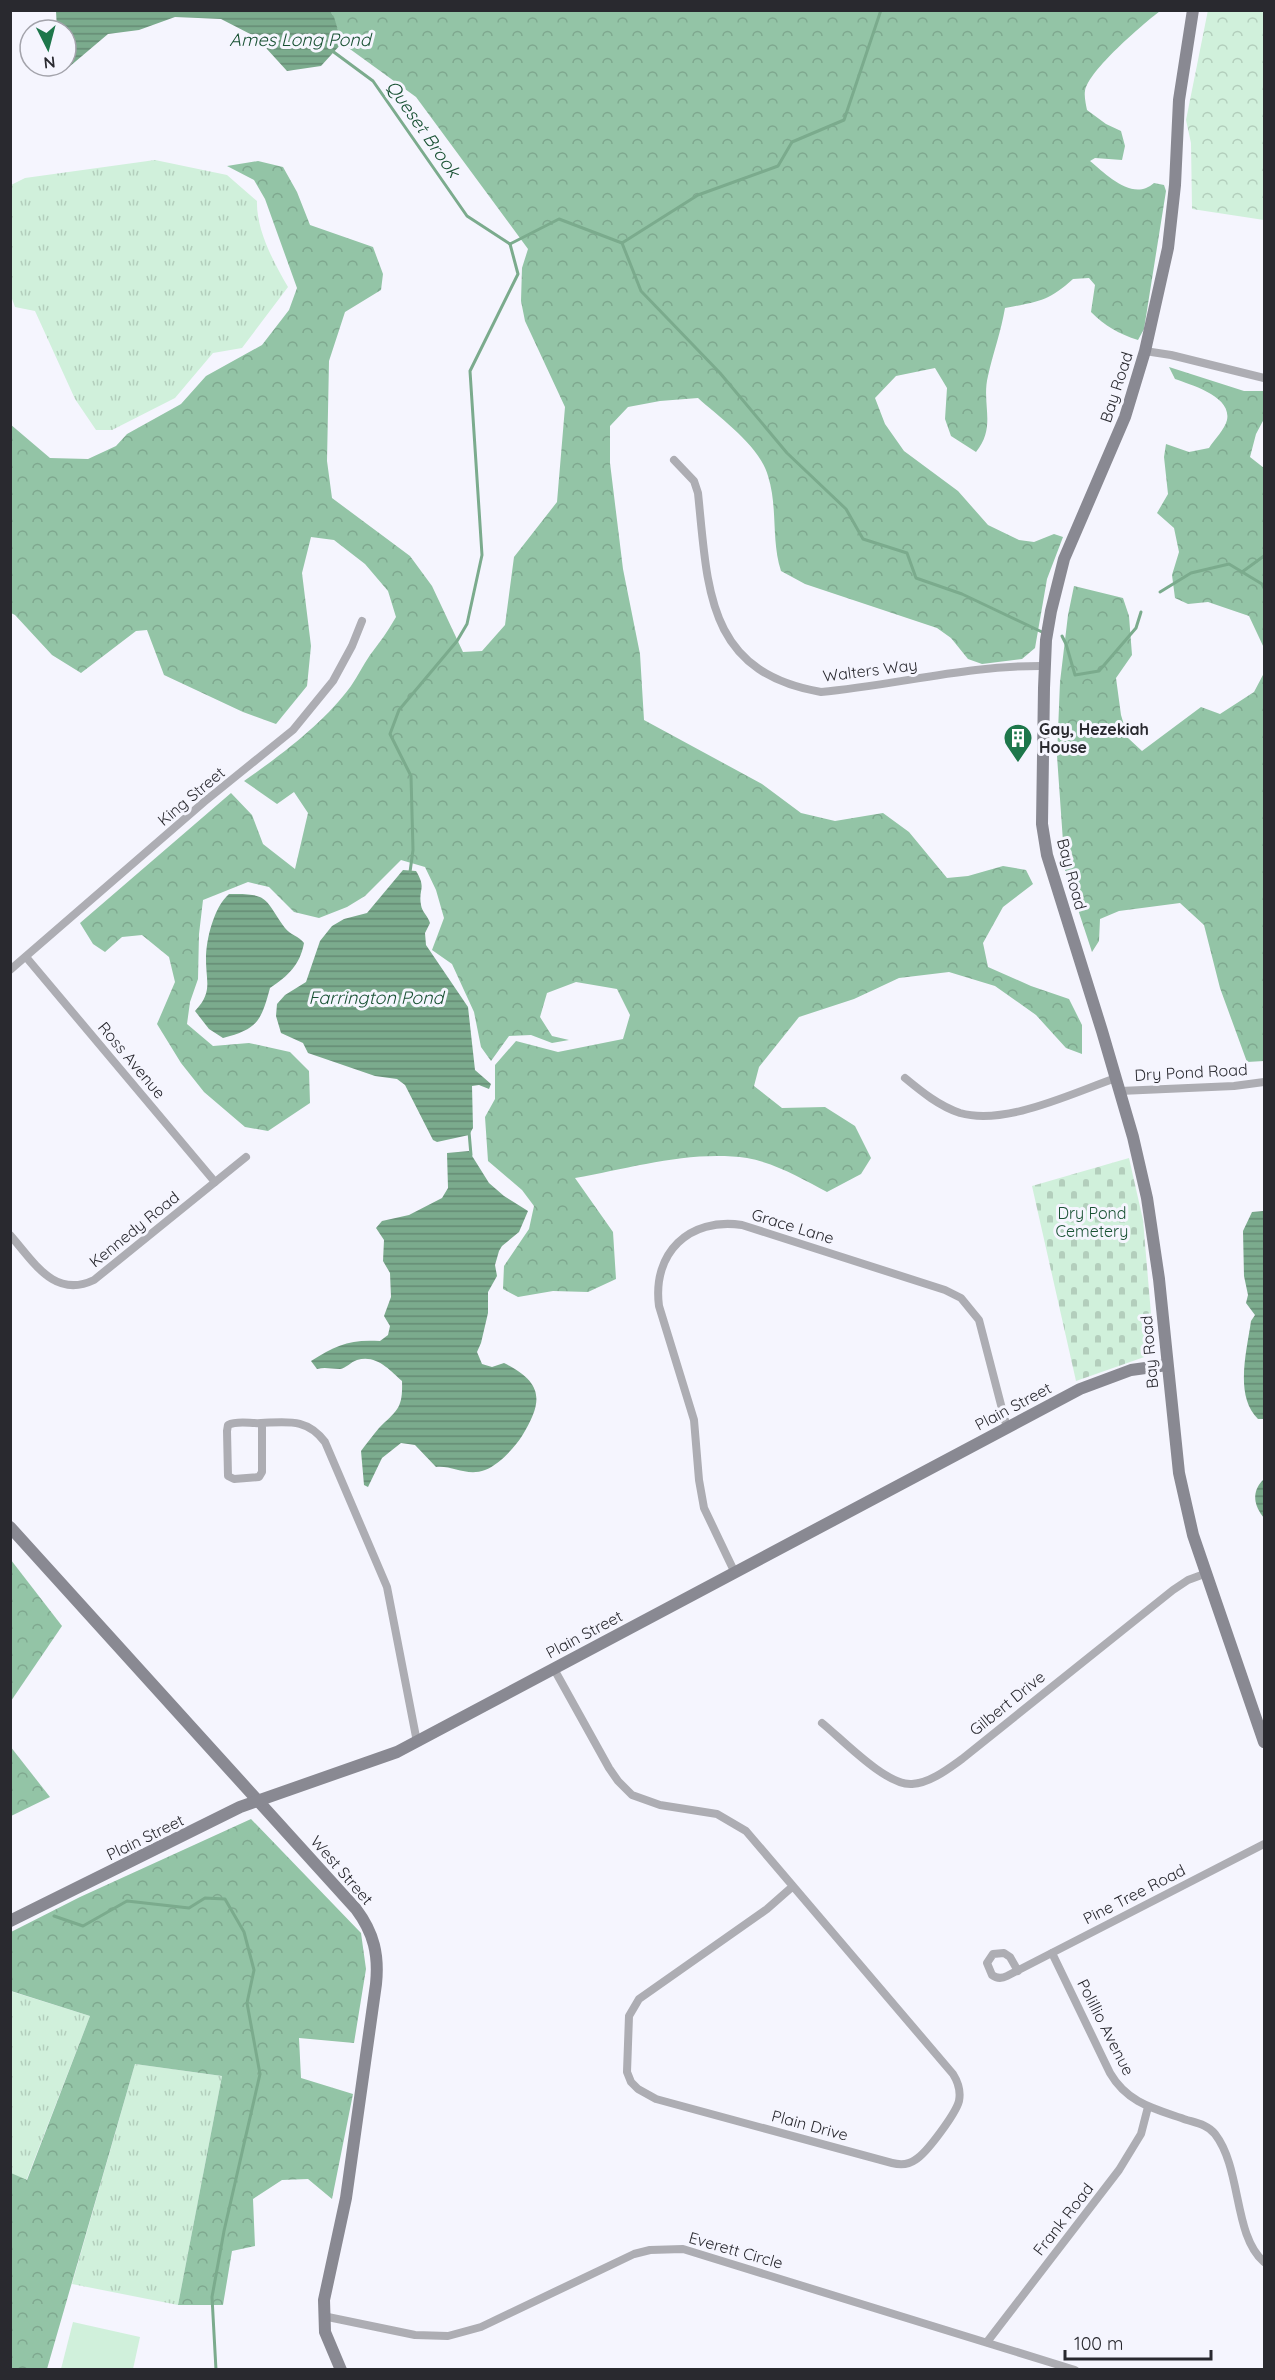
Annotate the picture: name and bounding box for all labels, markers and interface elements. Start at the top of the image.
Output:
north arrow [18,18,78,78]
water label: Ames Long Pond [229,28,373,51]
text: N [43,52,56,73]
water label: Queset Brook [381,76,466,183]
street label: Bay Road [1095,349,1137,425]
street label: Walters Way [822,654,918,686]
place label: Gay, Hezekiah House [1039,719,1149,757]
building icon: Gay, Hezekiah House [1002,722,1034,764]
street label: King Street [153,762,229,830]
street label: Bay Road [1053,836,1091,912]
water label: Farrington Pond [308,986,446,1009]
street label: Ross Avenue [94,1017,170,1103]
street label: Dry Pond Road [1134,1059,1248,1085]
street label: Kennedy Road [85,1187,183,1271]
park label: Dry Pond Cemetery [1056,1203,1128,1241]
street label: Grace Lane [749,1204,837,1248]
street label: Bay Road [1136,1315,1162,1389]
street label: Plain Street [971,1378,1055,1434]
street label: Plain Street [542,1606,626,1662]
street label: Gilbert Drive [965,1666,1049,1740]
street label: Plain Street [103,1810,187,1864]
street label: West Street [306,1831,378,1909]
street label: Pine Tree Road [1079,1860,1189,1928]
street label: Polillio Avenue [1073,1975,1139,2079]
street label: Plain Drive [770,2105,850,2145]
street label: Frank Road [1029,2179,1097,2259]
street label: Everett Circle [687,2227,785,2273]
scale bar [1065,2323,1210,2361]
text: 100 m [1074,2332,1123,2355]

